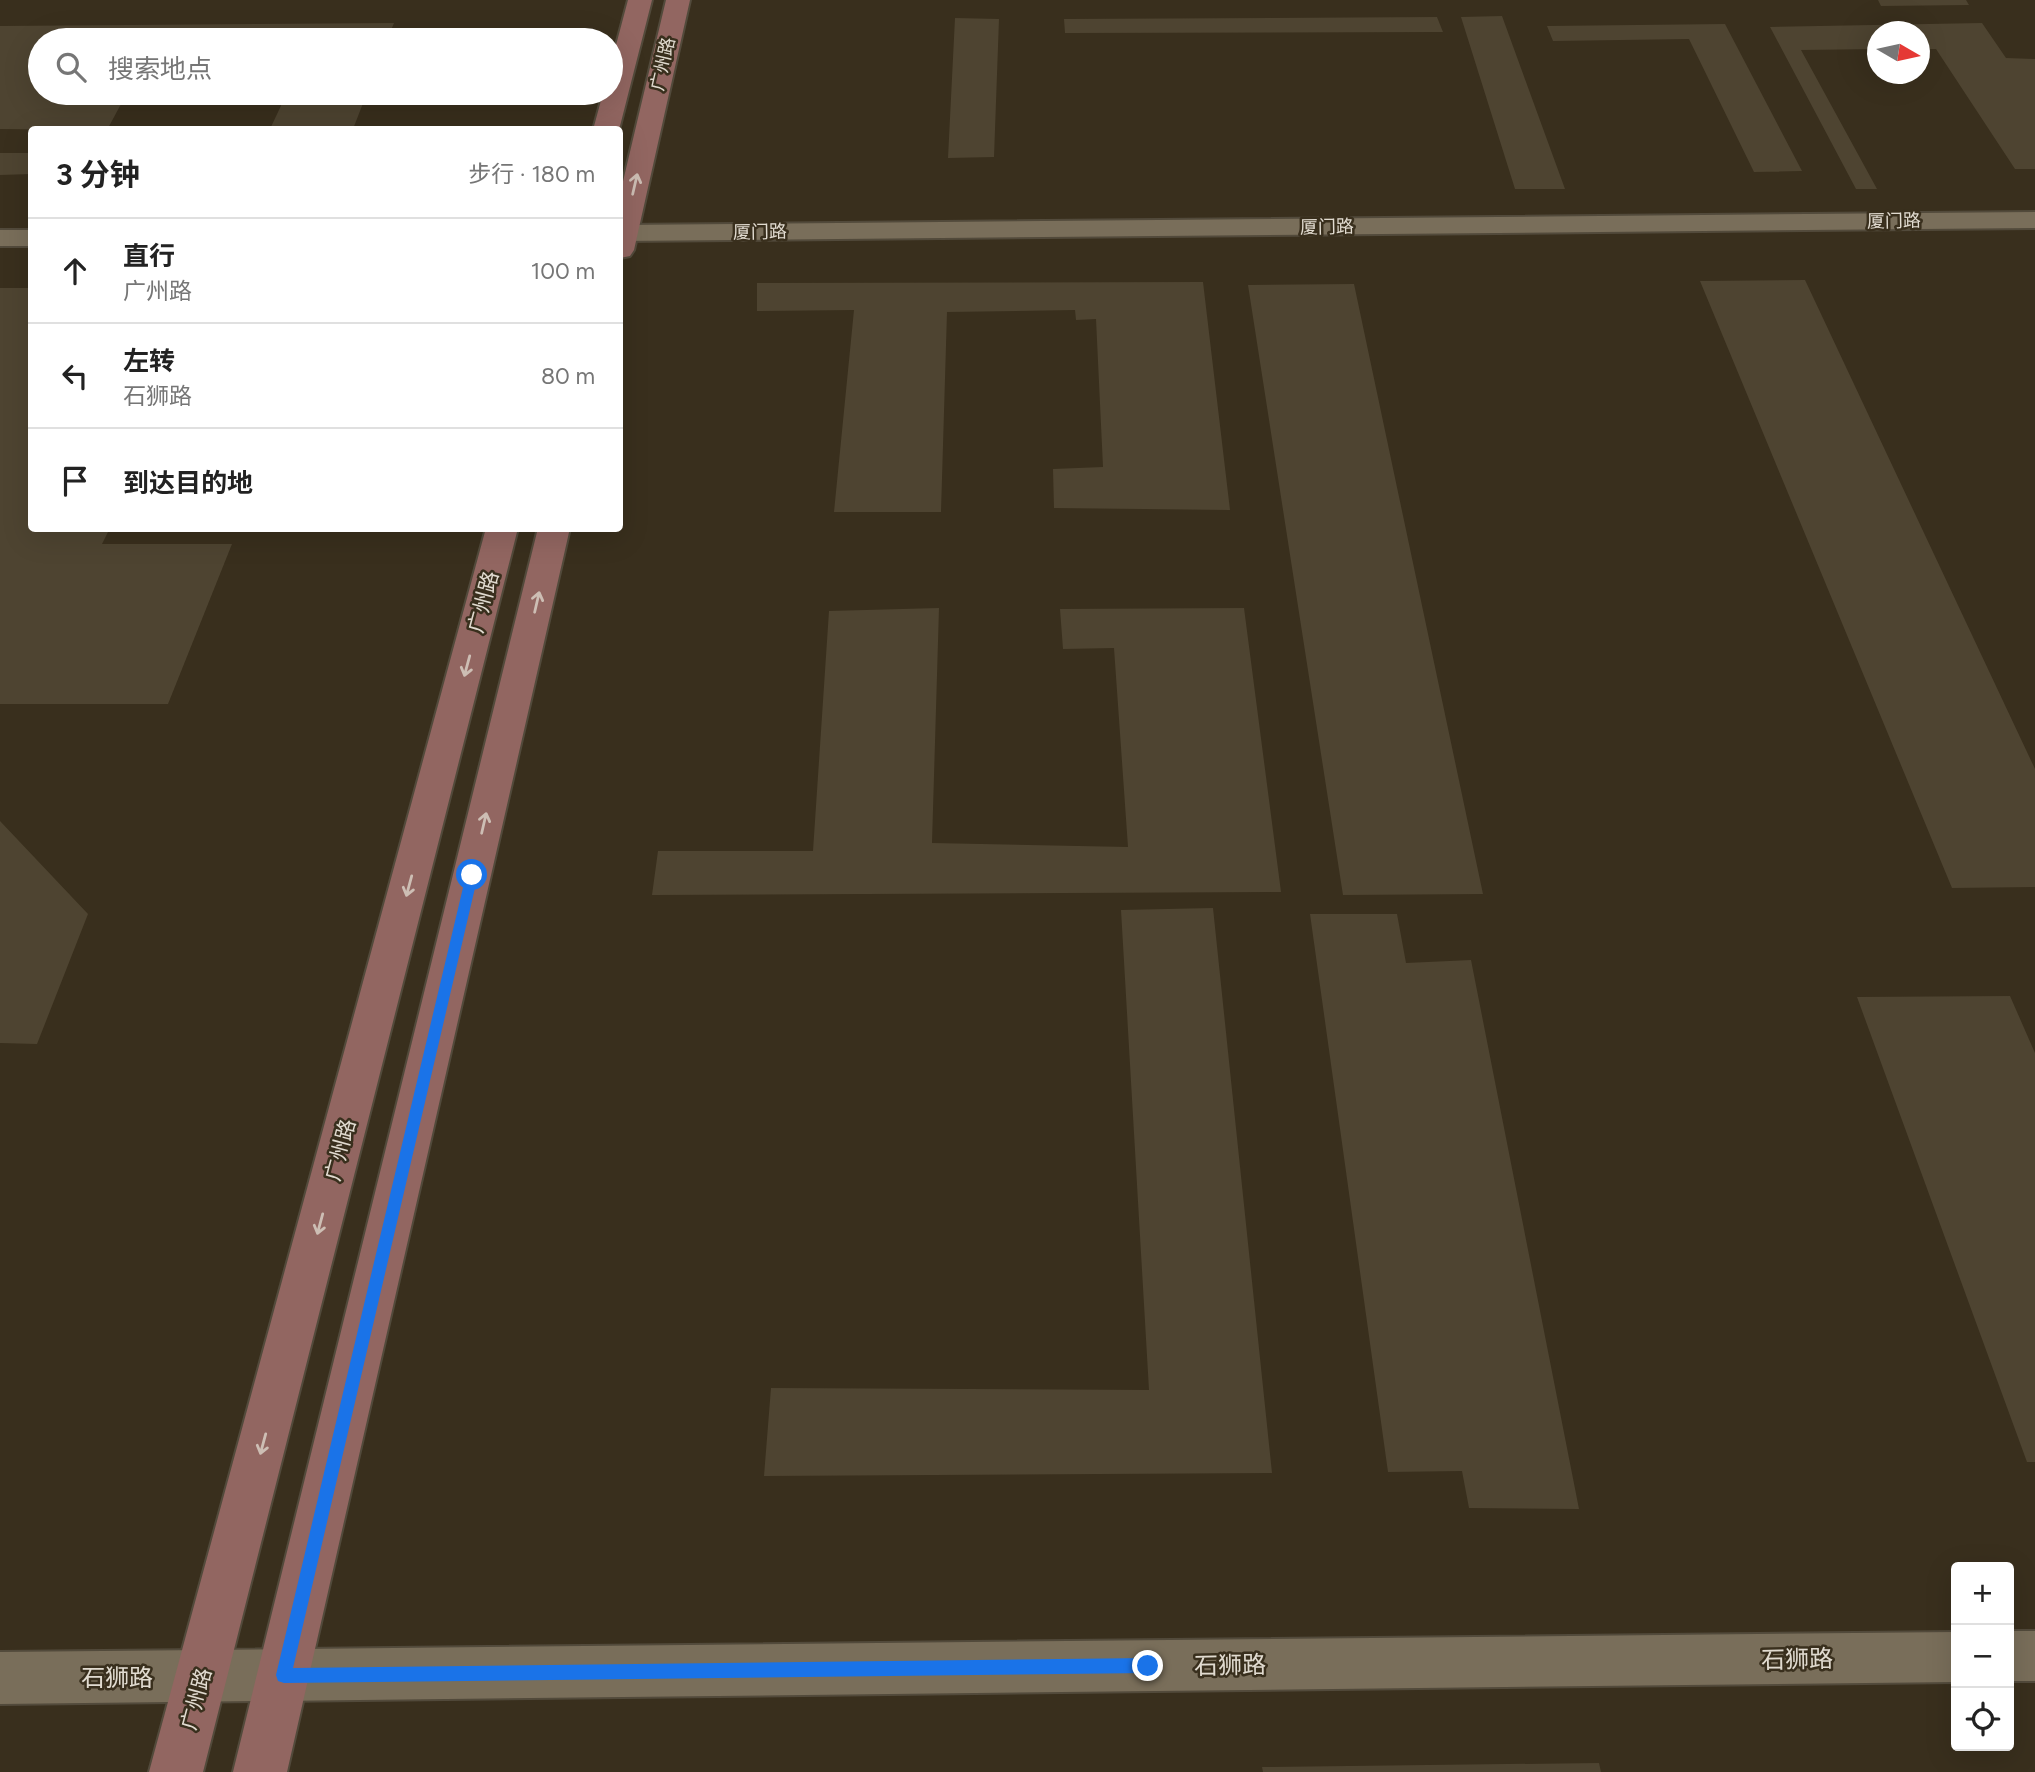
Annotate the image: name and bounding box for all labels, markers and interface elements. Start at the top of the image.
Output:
north arrow [1867,21,1930,84]
search box [28,28,623,105]
street label: 广州路 [646,35,680,93]
icon: search [52,48,90,86]
text: 搜索地点 [108,53,212,85]
text: 3 分钟 [56,156,140,193]
text: 步行 · 180 m [468,160,595,188]
one-way arrow [629,173,642,195]
street label: 厦门路 [1867,210,1921,232]
street label: 厦门路 [1300,216,1354,238]
street label: 厦门路 [733,221,787,243]
text: 直行 [123,240,175,272]
icon: ahead [56,252,94,290]
text: 100 m [531,257,595,285]
text: 广州路 [123,277,192,305]
text: 左转 [123,345,175,377]
icon: left [56,357,94,395]
text: 80 m [541,362,595,390]
text: 石狮路 [123,382,192,410]
icon: arrive [56,462,94,500]
text: 到达目的地 [123,467,253,499]
street label: 广州路 [463,568,503,636]
one-way arrow [530,591,544,614]
one-way arrow [459,654,472,676]
one-way arrow [479,813,492,835]
route start [456,859,487,890]
one-way arrow [402,874,415,897]
street label: 广州路 [320,1116,360,1184]
one-way arrow [313,1212,326,1235]
one-way arrow [256,1433,269,1455]
map controls [1951,1562,2014,1751]
button: + [1951,1562,2014,1625]
button: − [1951,1625,2014,1688]
street label: 石狮路 [1761,1644,1833,1674]
route end [1132,1650,1163,1681]
street label: 石狮路 [1194,1650,1266,1680]
street label: 石狮路 [81,1663,153,1692]
street label: 广州路 [176,1665,216,1733]
button: locate [1951,1688,2014,1751]

